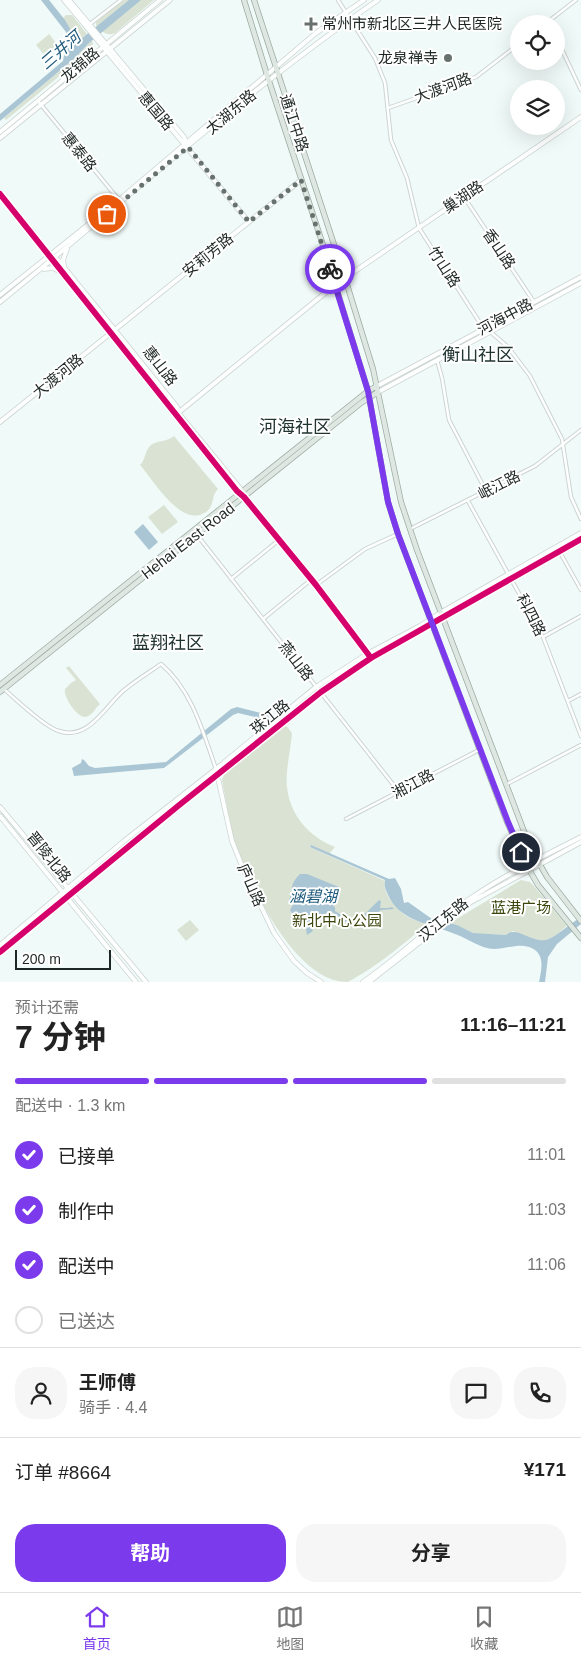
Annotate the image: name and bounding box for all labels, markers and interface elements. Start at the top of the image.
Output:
place label: 常州市新北区三井人民医院 [322,15,502,32]
map controls [510,15,565,135]
button: locate [510,15,565,70]
marker: 常州市新北区三井人民医院 [304,17,318,31]
water label: 三井河 [37,26,86,73]
street label: 龙锦路 [57,44,102,86]
place label: 龙泉禅寺 [378,49,438,66]
marker: 龙泉禅寺 [442,52,454,64]
street label: 大渡河路 [412,69,474,106]
button: layers [510,80,565,135]
street label: 太湖东路 [202,86,259,137]
street label: 惠国路 [135,88,177,133]
street label: 通江中路 [277,92,312,154]
street label: 惠泰路 [59,129,100,175]
street label: 巢湖路 [439,177,486,216]
pin [86,193,128,235]
icon: bag [93,200,121,228]
street label: 香山路 [480,225,519,272]
street label: 安莉芳路 [179,229,236,280]
street label: 竹山路 [425,243,464,290]
courier [305,244,355,294]
icon: bike [316,255,344,283]
street label: 河海中路 [474,295,535,338]
street label: 惠山路 [140,343,181,389]
district label: 衡山社区 [442,345,514,365]
street label: 大渡河路 [29,350,86,401]
district label: 河海社区 [259,417,331,437]
street label: 岷江路 [475,467,523,502]
street label: Hehai East Road [138,499,238,582]
street label: 科四路 [514,591,549,639]
district label: 蓝翔社区 [132,633,204,653]
street label: 燕山路 [276,638,317,684]
street label: 珠江路 [247,696,293,737]
street label: 湘江路 [389,765,437,802]
street label: 晋陵北路 [24,828,75,885]
pin [500,831,542,873]
icon: home [507,838,535,866]
street label: 庐山路 [235,861,268,909]
water label: 涵碧湖 [289,888,340,905]
street label: 汉江东路 [414,894,471,945]
park label: 蓝港广场 [491,899,551,916]
park label: 新北中心公园 [292,912,382,929]
scale bar [15,947,111,970]
text: 200 m [22,951,61,967]
text: 预计还需 [15,999,79,1016]
text: 11:16–11:21 [460,1014,566,1035]
text: 7 分钟 [15,1019,106,1055]
text: 配送中 · 1.3 km [15,1097,125,1114]
icon: check [15,1141,43,1169]
text: 已接单 [58,1146,115,1167]
text: 11:01 [527,1146,566,1163]
icon: check [15,1196,43,1224]
text: 制作中 [58,1201,115,1222]
text: 11:03 [527,1201,566,1218]
icon: check [15,1251,43,1279]
text: 配送中 [58,1256,115,1277]
text: 11:06 [527,1256,566,1273]
text: 已送达 [58,1311,115,1332]
button: person [15,1367,67,1419]
button: chat [450,1367,502,1419]
button: phone [514,1367,566,1419]
text: 王师傅 [79,1372,136,1393]
text: 骑手 · 4.4 [79,1399,147,1416]
text: ¥171 [524,1459,566,1480]
text: 订单 #8664 [15,1462,111,1483]
button: 帮助 [15,1524,286,1582]
button: 分享 [296,1524,566,1582]
tab: 首页 [83,1603,111,1653]
tab: 地图 [276,1603,304,1653]
tab: 收藏 [470,1603,498,1653]

